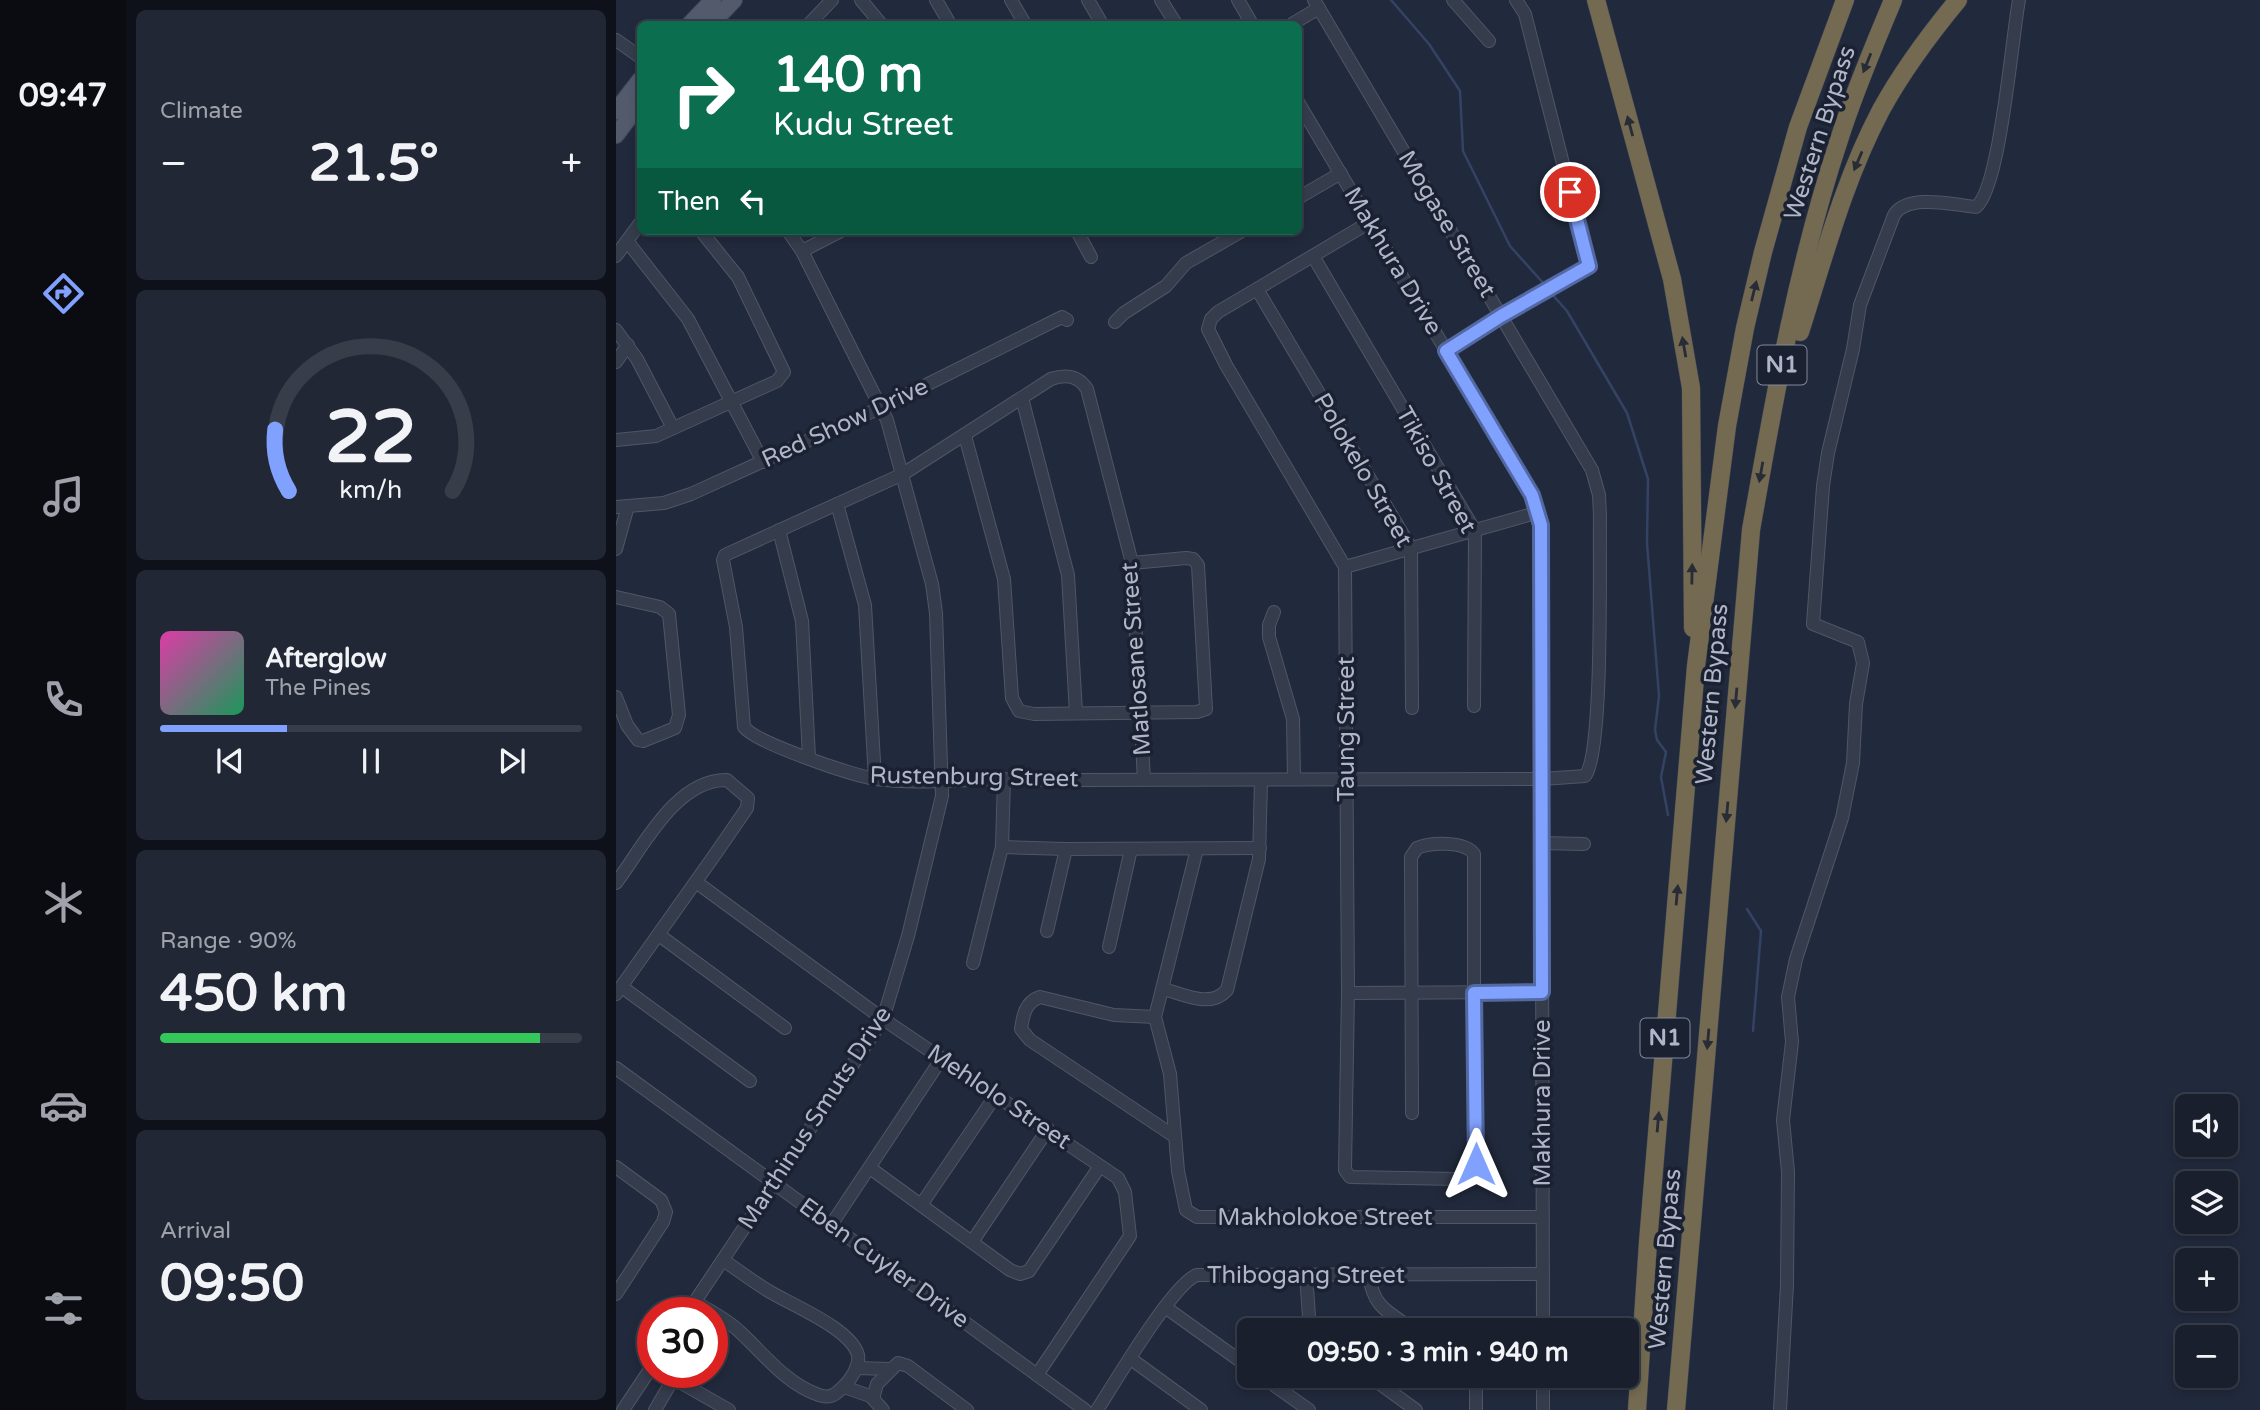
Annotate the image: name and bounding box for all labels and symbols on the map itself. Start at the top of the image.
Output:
street label: Western Bypass [1778,42,1862,224]
one-way arrow [1861,53,1872,74]
one-way arrow [1624,115,1634,136]
street label: Mogase Street [1392,145,1502,303]
one-way arrow [1852,151,1863,172]
pin [1540,162,1600,222]
street label: Makhura Drive [1338,182,1448,340]
one-way arrow [1749,280,1760,302]
one-way arrow [1678,336,1689,358]
road number: N1 [1758,346,1806,384]
street label: Red Show Drive [757,372,933,474]
street label: Polokelo Street [1307,388,1419,552]
street label: Tikiso Street [1389,402,1483,538]
one-way arrow [1755,462,1766,484]
street label: Matlosane Street [1115,561,1157,757]
one-way arrow [1687,562,1698,584]
street label: Western Bypass [1690,602,1734,786]
street label: Taung Street [1332,656,1361,802]
one-way arrow [1730,688,1741,710]
street label: Rustenburg Street [869,761,1079,793]
one-way arrow [1721,802,1732,824]
one-way arrow [1672,884,1683,906]
street label: Marthinus Smuts Drive [732,1001,898,1235]
road number: N1 [1640,1018,1690,1058]
street label: Makhura Drive [1528,1020,1557,1186]
one-way arrow [1702,1028,1713,1050]
street label: Mehlolo Street [922,1038,1076,1156]
one-way arrow [1653,1111,1664,1133]
position arrow [1439,1127,1513,1201]
street label: Western Bypass [1643,1167,1687,1351]
street label: Eben Cuyler Drive [793,1192,975,1334]
street label: Makholokoe Street [1217,1203,1433,1232]
street label: Thibogang Street [1207,1261,1405,1290]
speed limit sign: 30 [637,1297,728,1388]

